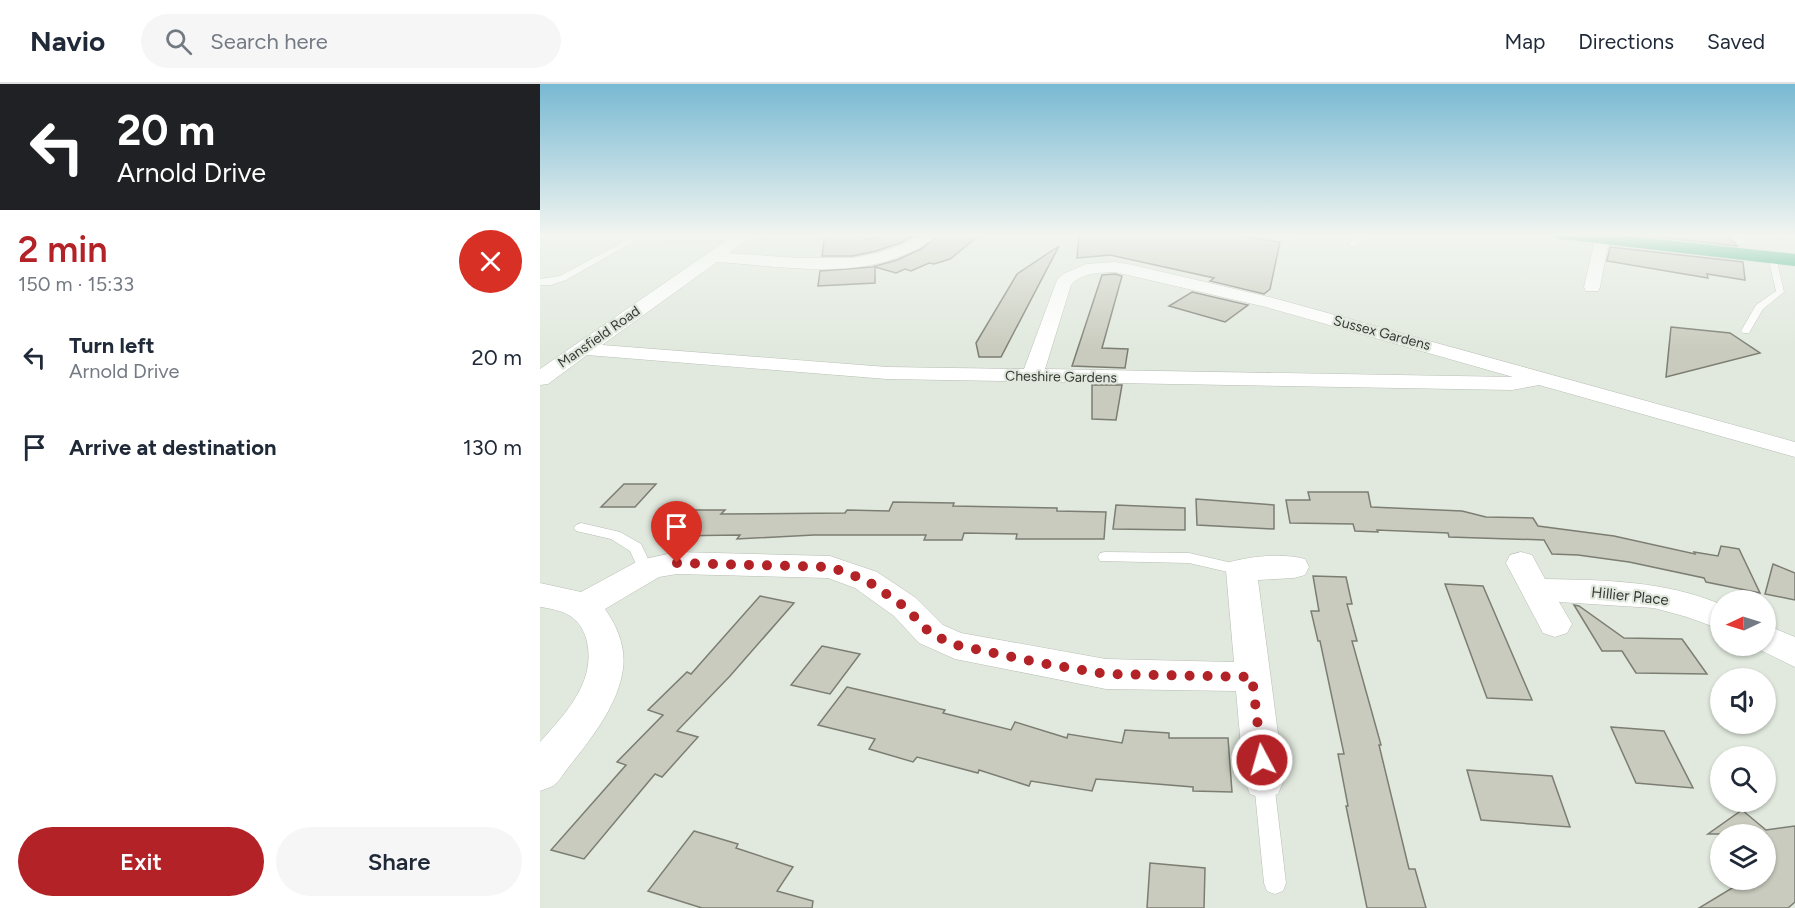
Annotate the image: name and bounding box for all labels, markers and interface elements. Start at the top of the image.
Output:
search box [141,14,561,68]
text: Navio [30,24,105,58]
icon: search [162,25,195,58]
text: Search here [210,28,328,55]
text: Map [1504,29,1545,54]
text: Directions [1578,29,1674,54]
text: Saved [1707,29,1765,54]
text: 20 m [117,105,215,156]
icon: left [18,108,96,186]
text: Arnold Drive [117,156,266,189]
text: 2 min [18,228,108,271]
button: close [459,230,522,293]
text: 150 m · 15:33 [18,272,134,296]
street label: Mansfield Road [555,302,643,372]
street label: Sussex Gardens [1332,312,1432,354]
text: Turn left [69,332,155,359]
icon: left [18,341,51,374]
text: 20 m [471,344,522,371]
text: Arnold Drive [69,359,179,383]
street label: Cheshire Gardens [1005,368,1117,386]
icon: arrive [18,431,51,464]
text: Arrive at destination [69,434,277,461]
text: 130 m [463,434,522,461]
pin [651,501,702,563]
icon: arrive [660,510,693,543]
street label: Hillier Place [1590,583,1670,609]
north arrow [1710,590,1776,656]
map controls [1710,590,1776,890]
button: sound [1710,668,1776,734]
position arrow [1230,728,1294,792]
button: search [1710,746,1776,812]
button: layers [1710,824,1776,890]
button: Exit [18,827,264,896]
button: Share [276,827,522,896]

